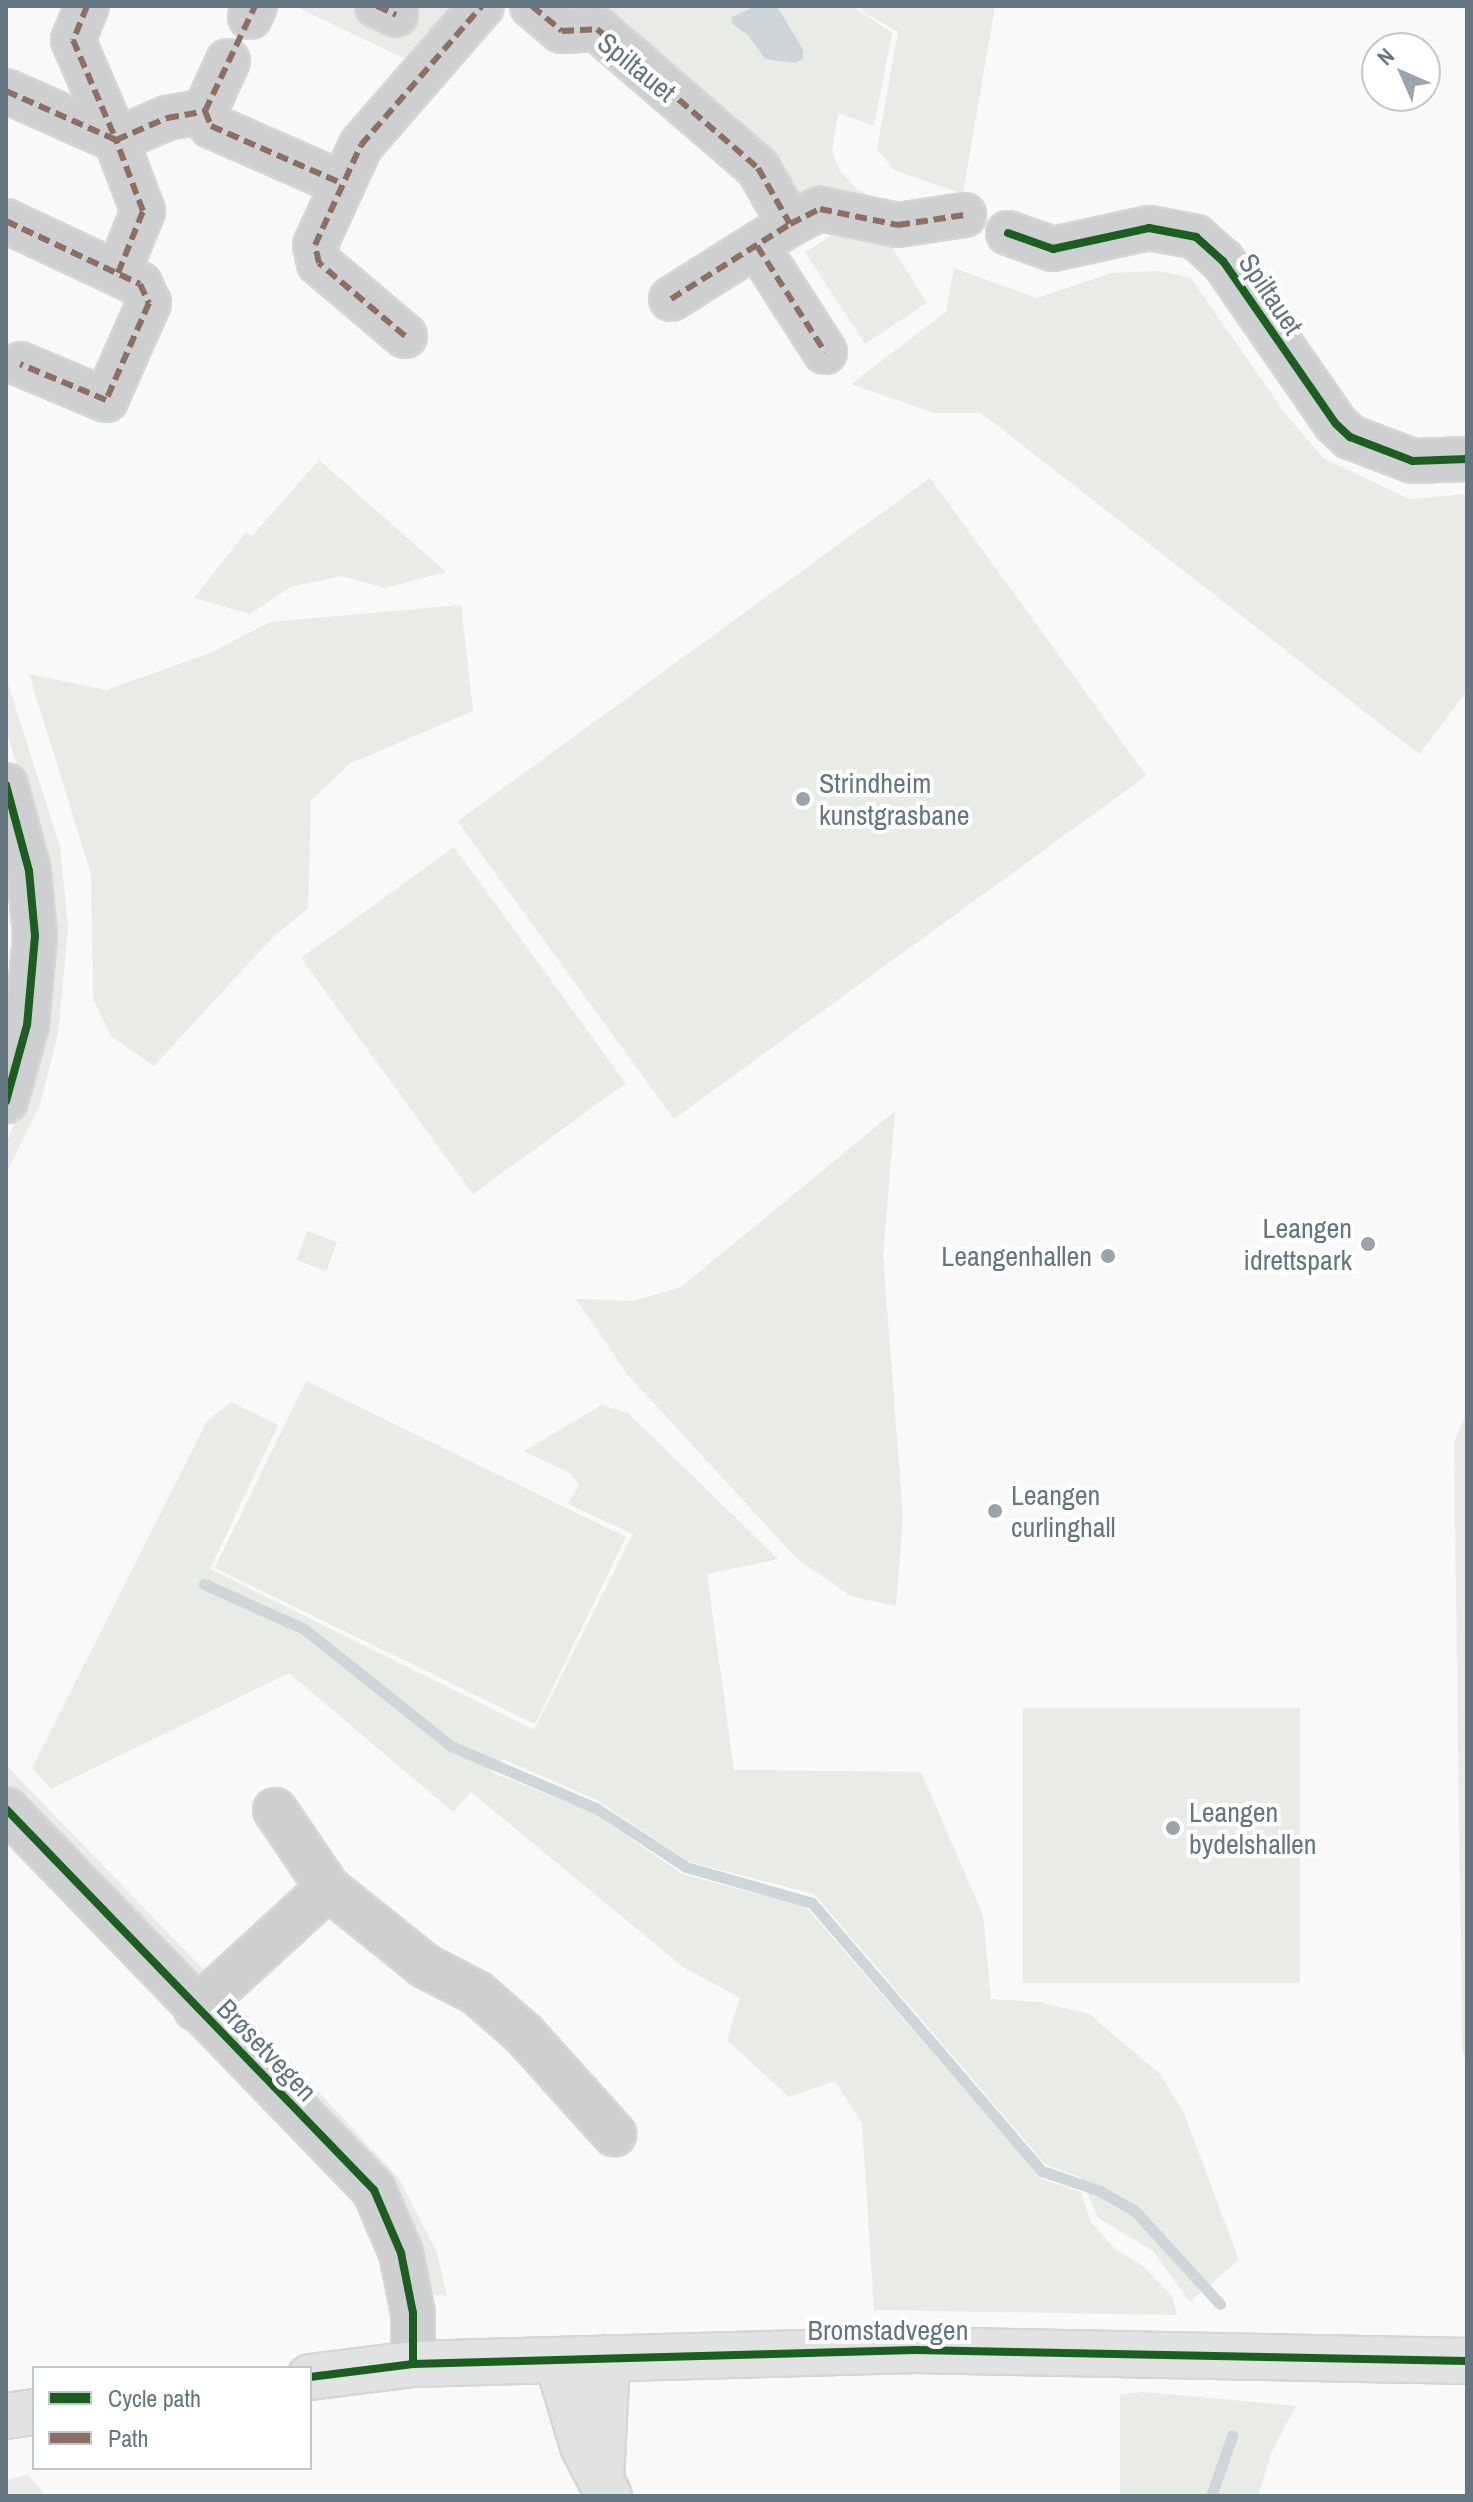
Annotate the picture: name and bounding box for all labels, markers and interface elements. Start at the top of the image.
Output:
street label: Spiltauet [591,25,683,109]
north arrow [1361,32,1441,112]
text: N [1370,41,1401,72]
street label: Spiltauet [1232,247,1310,341]
place label: Strindheim kunstgrasbane [819,766,970,832]
marker: Strindheim kunstgrasbane [794,790,812,808]
place label: Leangen idrettspark [1244,1211,1352,1277]
marker: Leangen idrettspark [1359,1235,1377,1253]
place label: Leangenhallen [941,1239,1092,1273]
marker: Leangenhallen [1099,1247,1117,1265]
place label: Leangen curlinghall [1011,1478,1116,1544]
marker: Leangen curlinghall [986,1502,1004,1520]
place label: Leangen bydelshallen [1189,1795,1317,1861]
marker: Leangen bydelshallen [1164,1819,1182,1837]
street label: Brøsetvegen [210,1992,324,2108]
street label: Bromstadvegen [808,2313,968,2347]
legend [32,2366,312,2470]
text: Cycle path [108,2382,201,2414]
text: Path [108,2422,149,2454]

